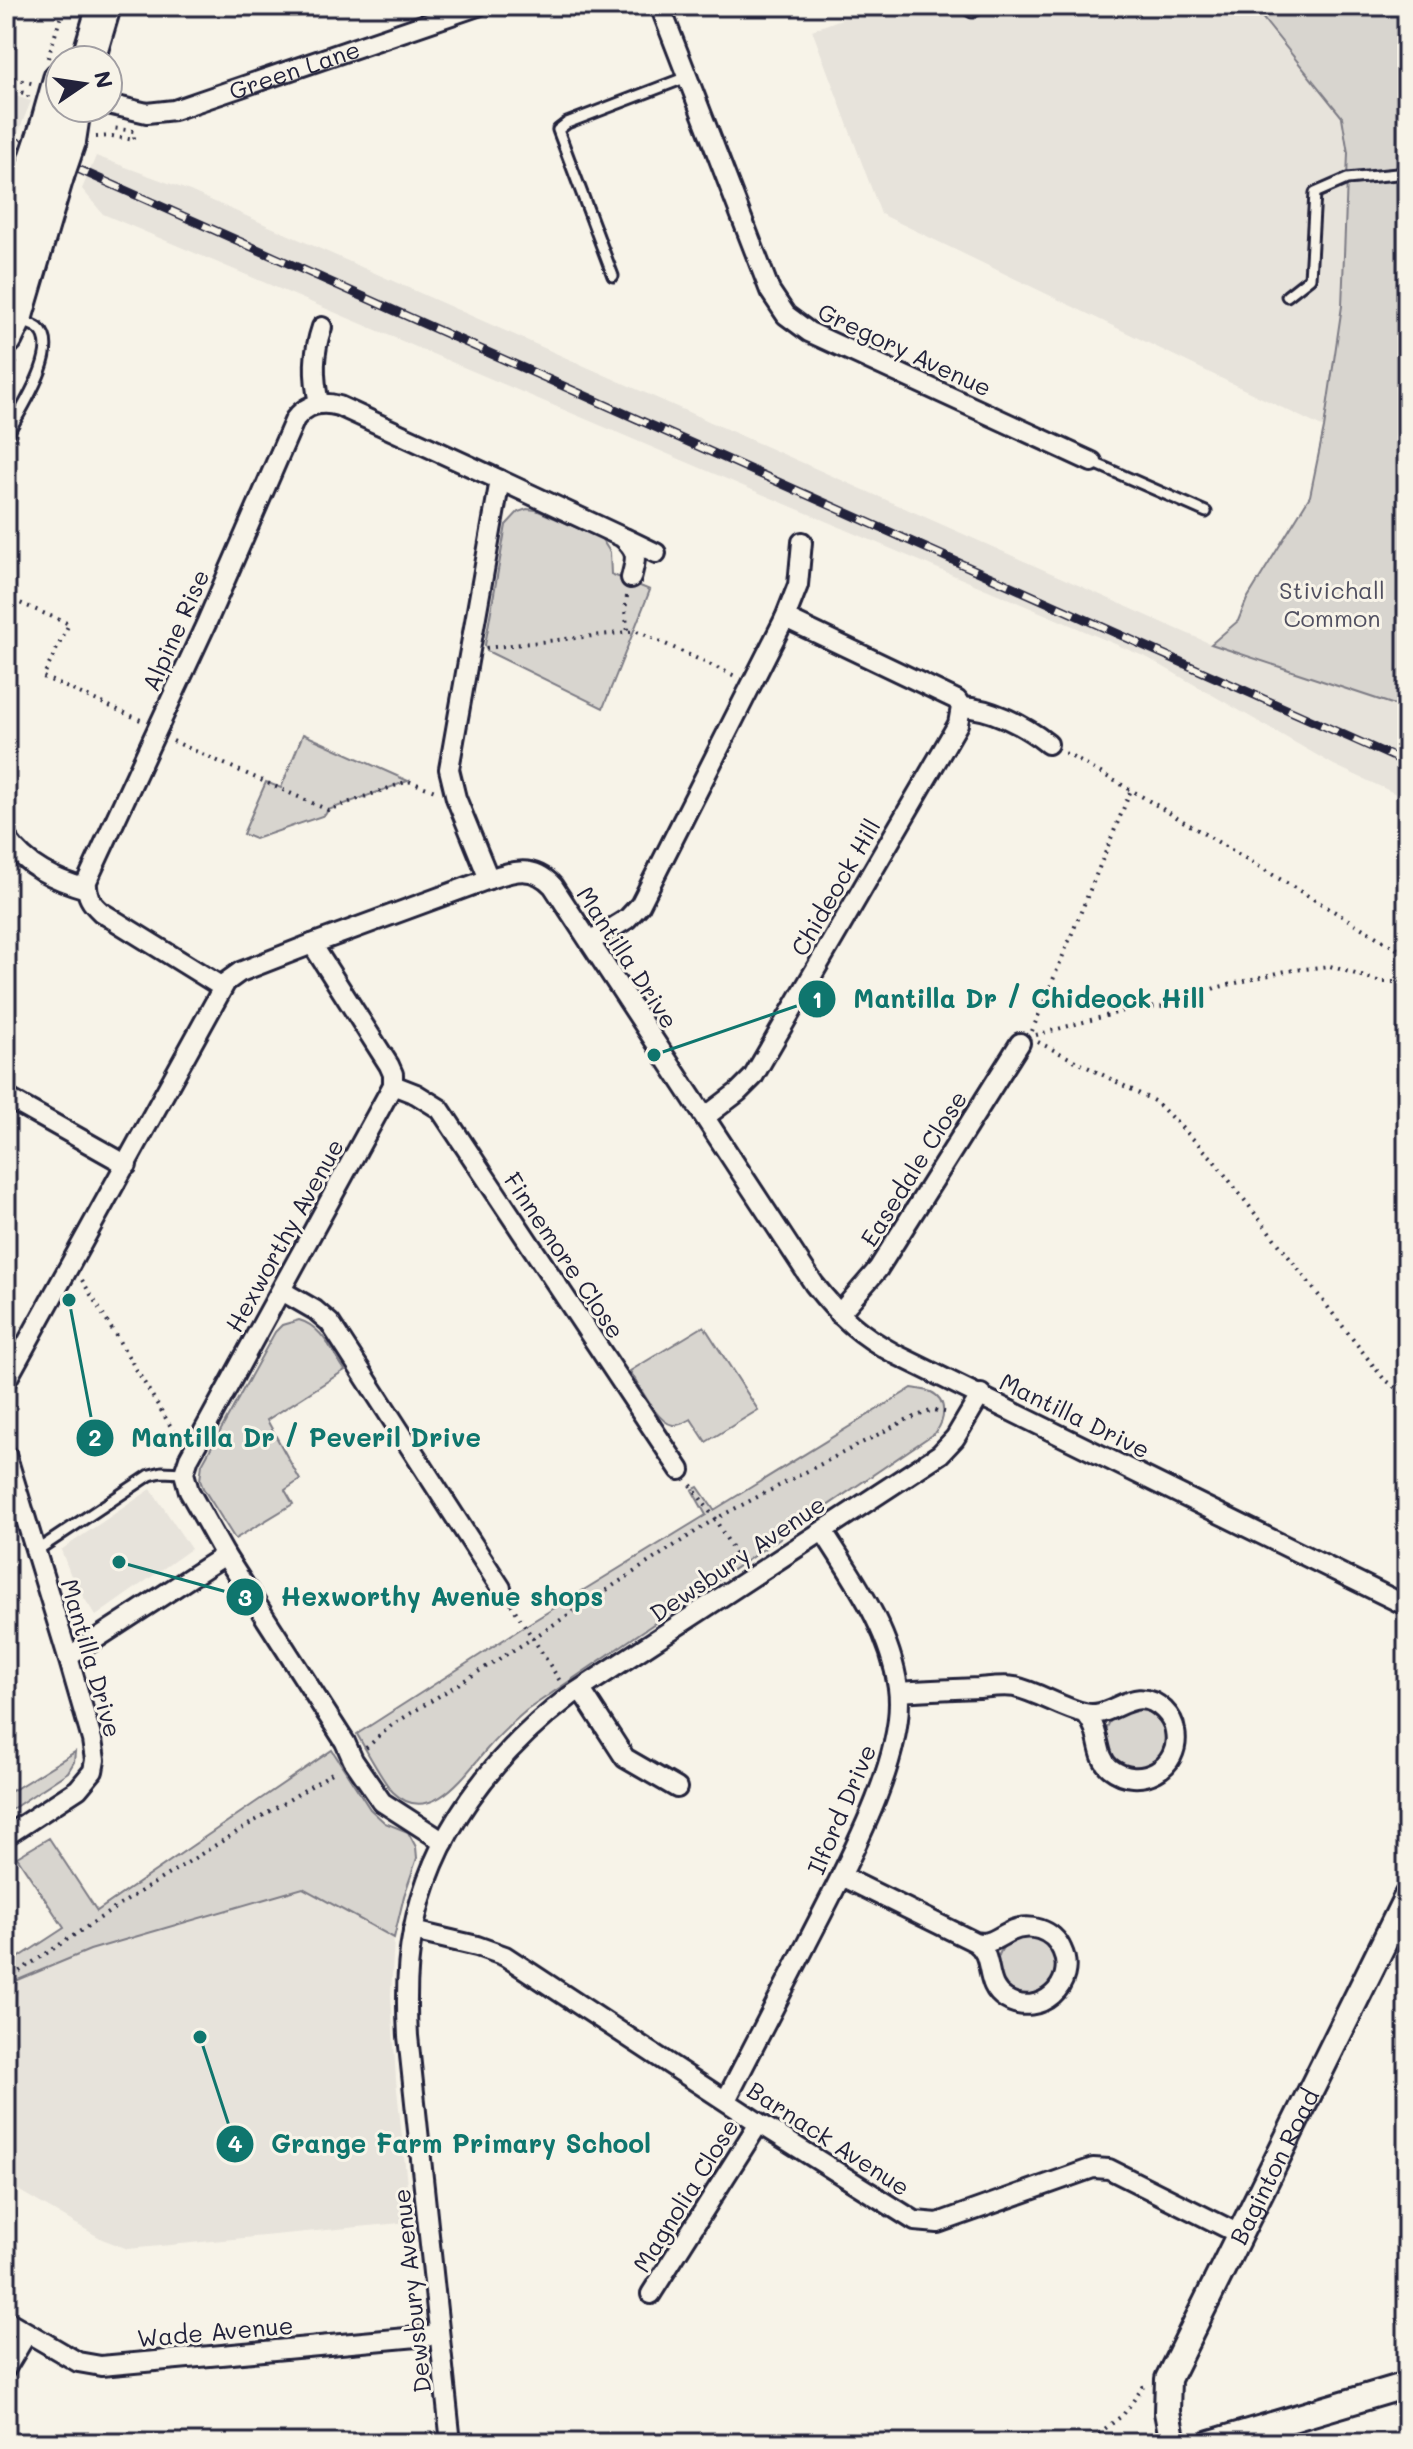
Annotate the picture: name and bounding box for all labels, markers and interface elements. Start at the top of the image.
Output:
street label: Green Lane [224,32,363,106]
north arrow [44,44,124,124]
text: N [88,68,120,91]
street label: Gregory Avenue [813,295,997,403]
street label: Alpine Rise [134,564,216,696]
park label: Stivichall Common [1279,574,1385,633]
street label: Chideock Hill [783,813,887,961]
street label: Mantilla Drive [571,880,685,1034]
callout: Mantilla Dr / Chideock Hill [797,974,1220,1024]
text: Mantilla Dr / Chideock Hill [853,981,1205,1015]
text: 1 [812,983,822,1014]
street label: Easedale Close [853,1084,973,1252]
street label: Hexworthy Avenue [218,1133,350,1337]
street label: Finnemore Close [498,1166,632,1344]
street label: Mantilla Drive [995,1365,1155,1465]
callout: Mantilla Dr / Peveril Drive [75,1413,497,1463]
text: Mantilla Dr / Peveril Drive [131,1420,481,1454]
text: 2 [88,1421,102,1452]
street label: Dewsbury Avenue [643,1488,831,1628]
callout: Hexworthy Avenue shops [225,1572,620,1622]
street label: Mantilla Drive [55,1575,129,1741]
text: Hexworthy Avenue shops [281,1579,603,1613]
text: 3 [238,1581,252,1612]
street label: Ilford Drive [800,1739,882,1879]
street label: Barnack Avenue [742,2074,916,2202]
street label: Baginton Road [1222,2083,1325,2249]
street label: Magnolia Close [625,2112,745,2278]
callout: Grange Farm Primary School [215,2119,667,2169]
text: Grange Farm Primary School [271,2126,651,2160]
text: 4 [227,2127,243,2158]
street label: Dewsbury Avenue [385,2187,437,2395]
street label: Wade Avenue [136,2309,294,2353]

